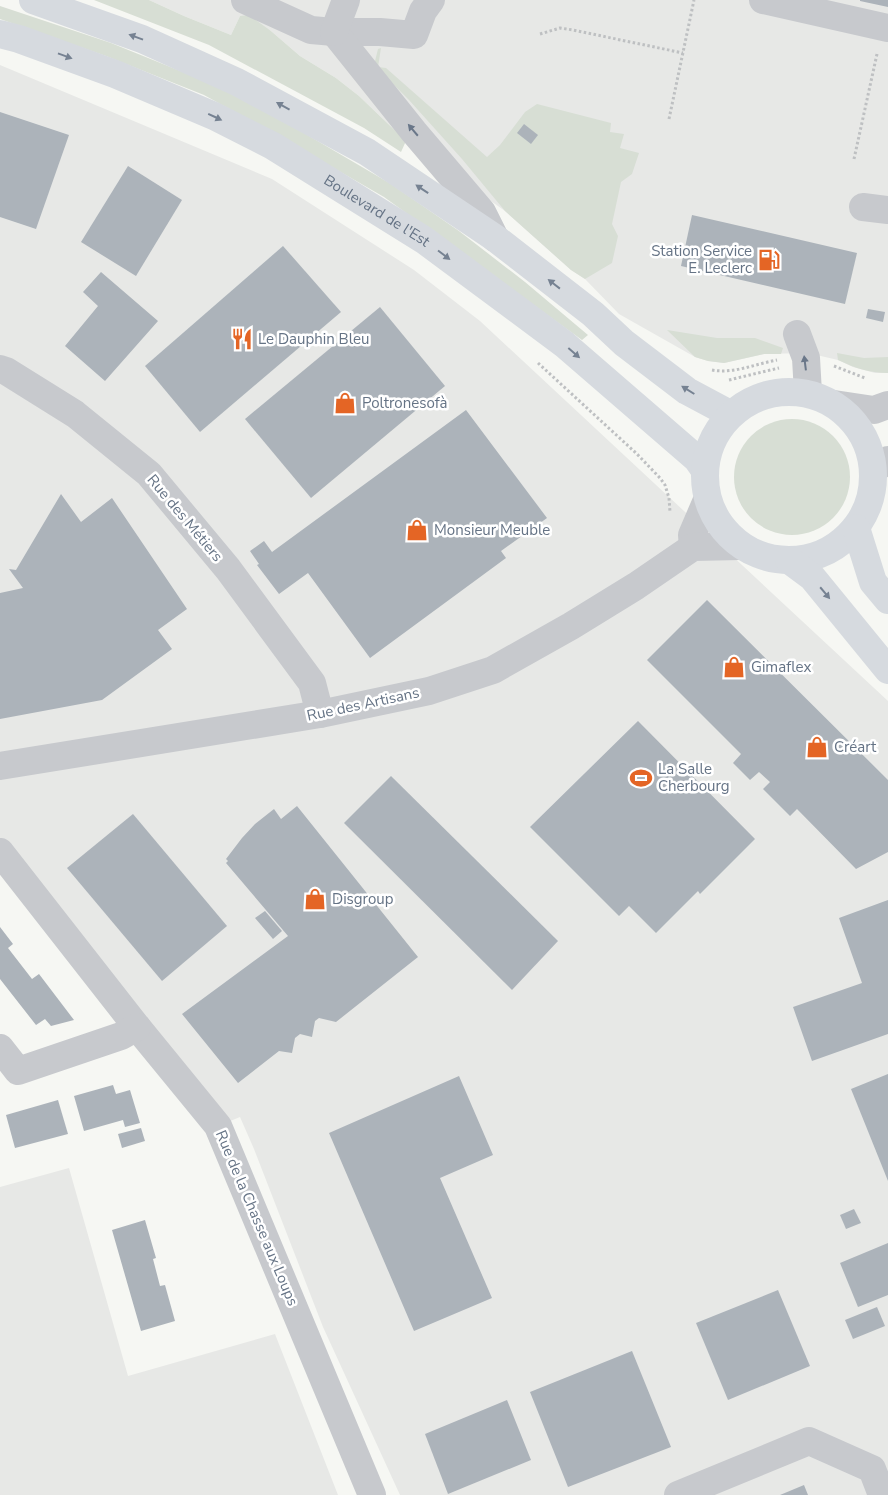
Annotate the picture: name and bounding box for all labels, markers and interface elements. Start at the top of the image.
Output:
one-way arrow [128,33,143,41]
one-way arrow [58,52,73,60]
one-way arrow [276,102,290,111]
one-way arrow [208,113,222,121]
one-way arrow [407,124,418,137]
street label: Boulevard de l'Est [320,170,435,252]
one-way arrow [416,184,429,194]
place label: Station Service E. Leclerc [651,241,752,278]
fuel station icon: Station Service E. Leclerc [756,247,782,273]
one-way arrow [437,250,450,261]
one-way arrow [548,279,561,290]
restaurant icon: Le Dauphin Bleu [229,326,255,352]
place label: Le Dauphin Bleu [258,329,369,349]
one-way arrow [568,347,580,358]
one-way arrow [801,355,809,371]
one-way arrow [681,386,694,395]
shop icon: Poltronesofà [332,390,358,416]
place label: Poltronesofà [362,393,448,413]
street label: Rue des Métiers [143,470,227,566]
shop icon: Monsieur Meuble [404,517,430,543]
place label: Monsieur Meuble [434,520,550,540]
one-way arrow [819,586,831,598]
shop icon: Gimaflex [721,654,747,680]
place label: Gimaflex [751,657,811,677]
street label: Rue des Artisans [305,682,421,726]
shop icon: Créart [804,734,830,760]
place label: Créart [834,737,877,757]
place label: La Salle Cherbourg [658,759,730,796]
sports icon: La Salle Cherbourg [628,765,654,791]
shop icon: Disgroup [302,886,328,912]
place label: Disgroup [332,889,394,909]
street label: Rue de la Chasse aux Loups [211,1127,303,1309]

